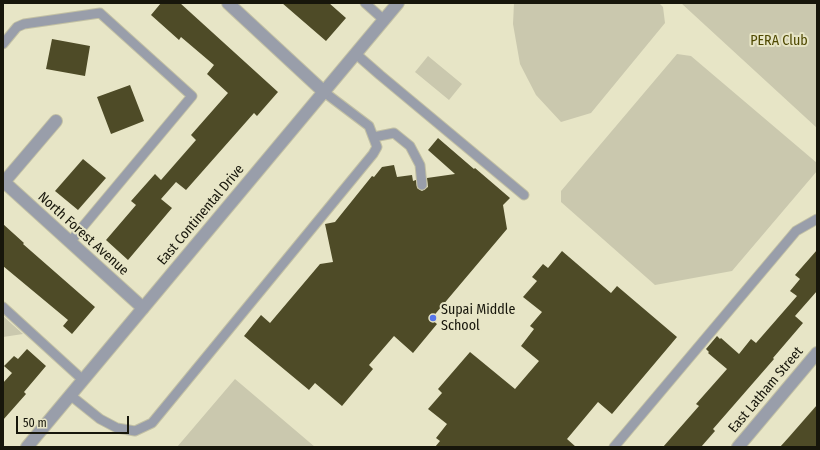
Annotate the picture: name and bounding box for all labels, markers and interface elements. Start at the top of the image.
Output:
park label: PERA Club [750,33,808,49]
street label: East Continental Drive [154,161,248,269]
street label: North Forest Avenue [34,189,132,279]
place label: Supai Middle School [441,302,515,334]
marker: Supai Middle School [428,313,438,323]
street label: East Latham Street [725,344,807,436]
scale bar [18,408,131,434]
text: 50 m [23,416,47,430]

